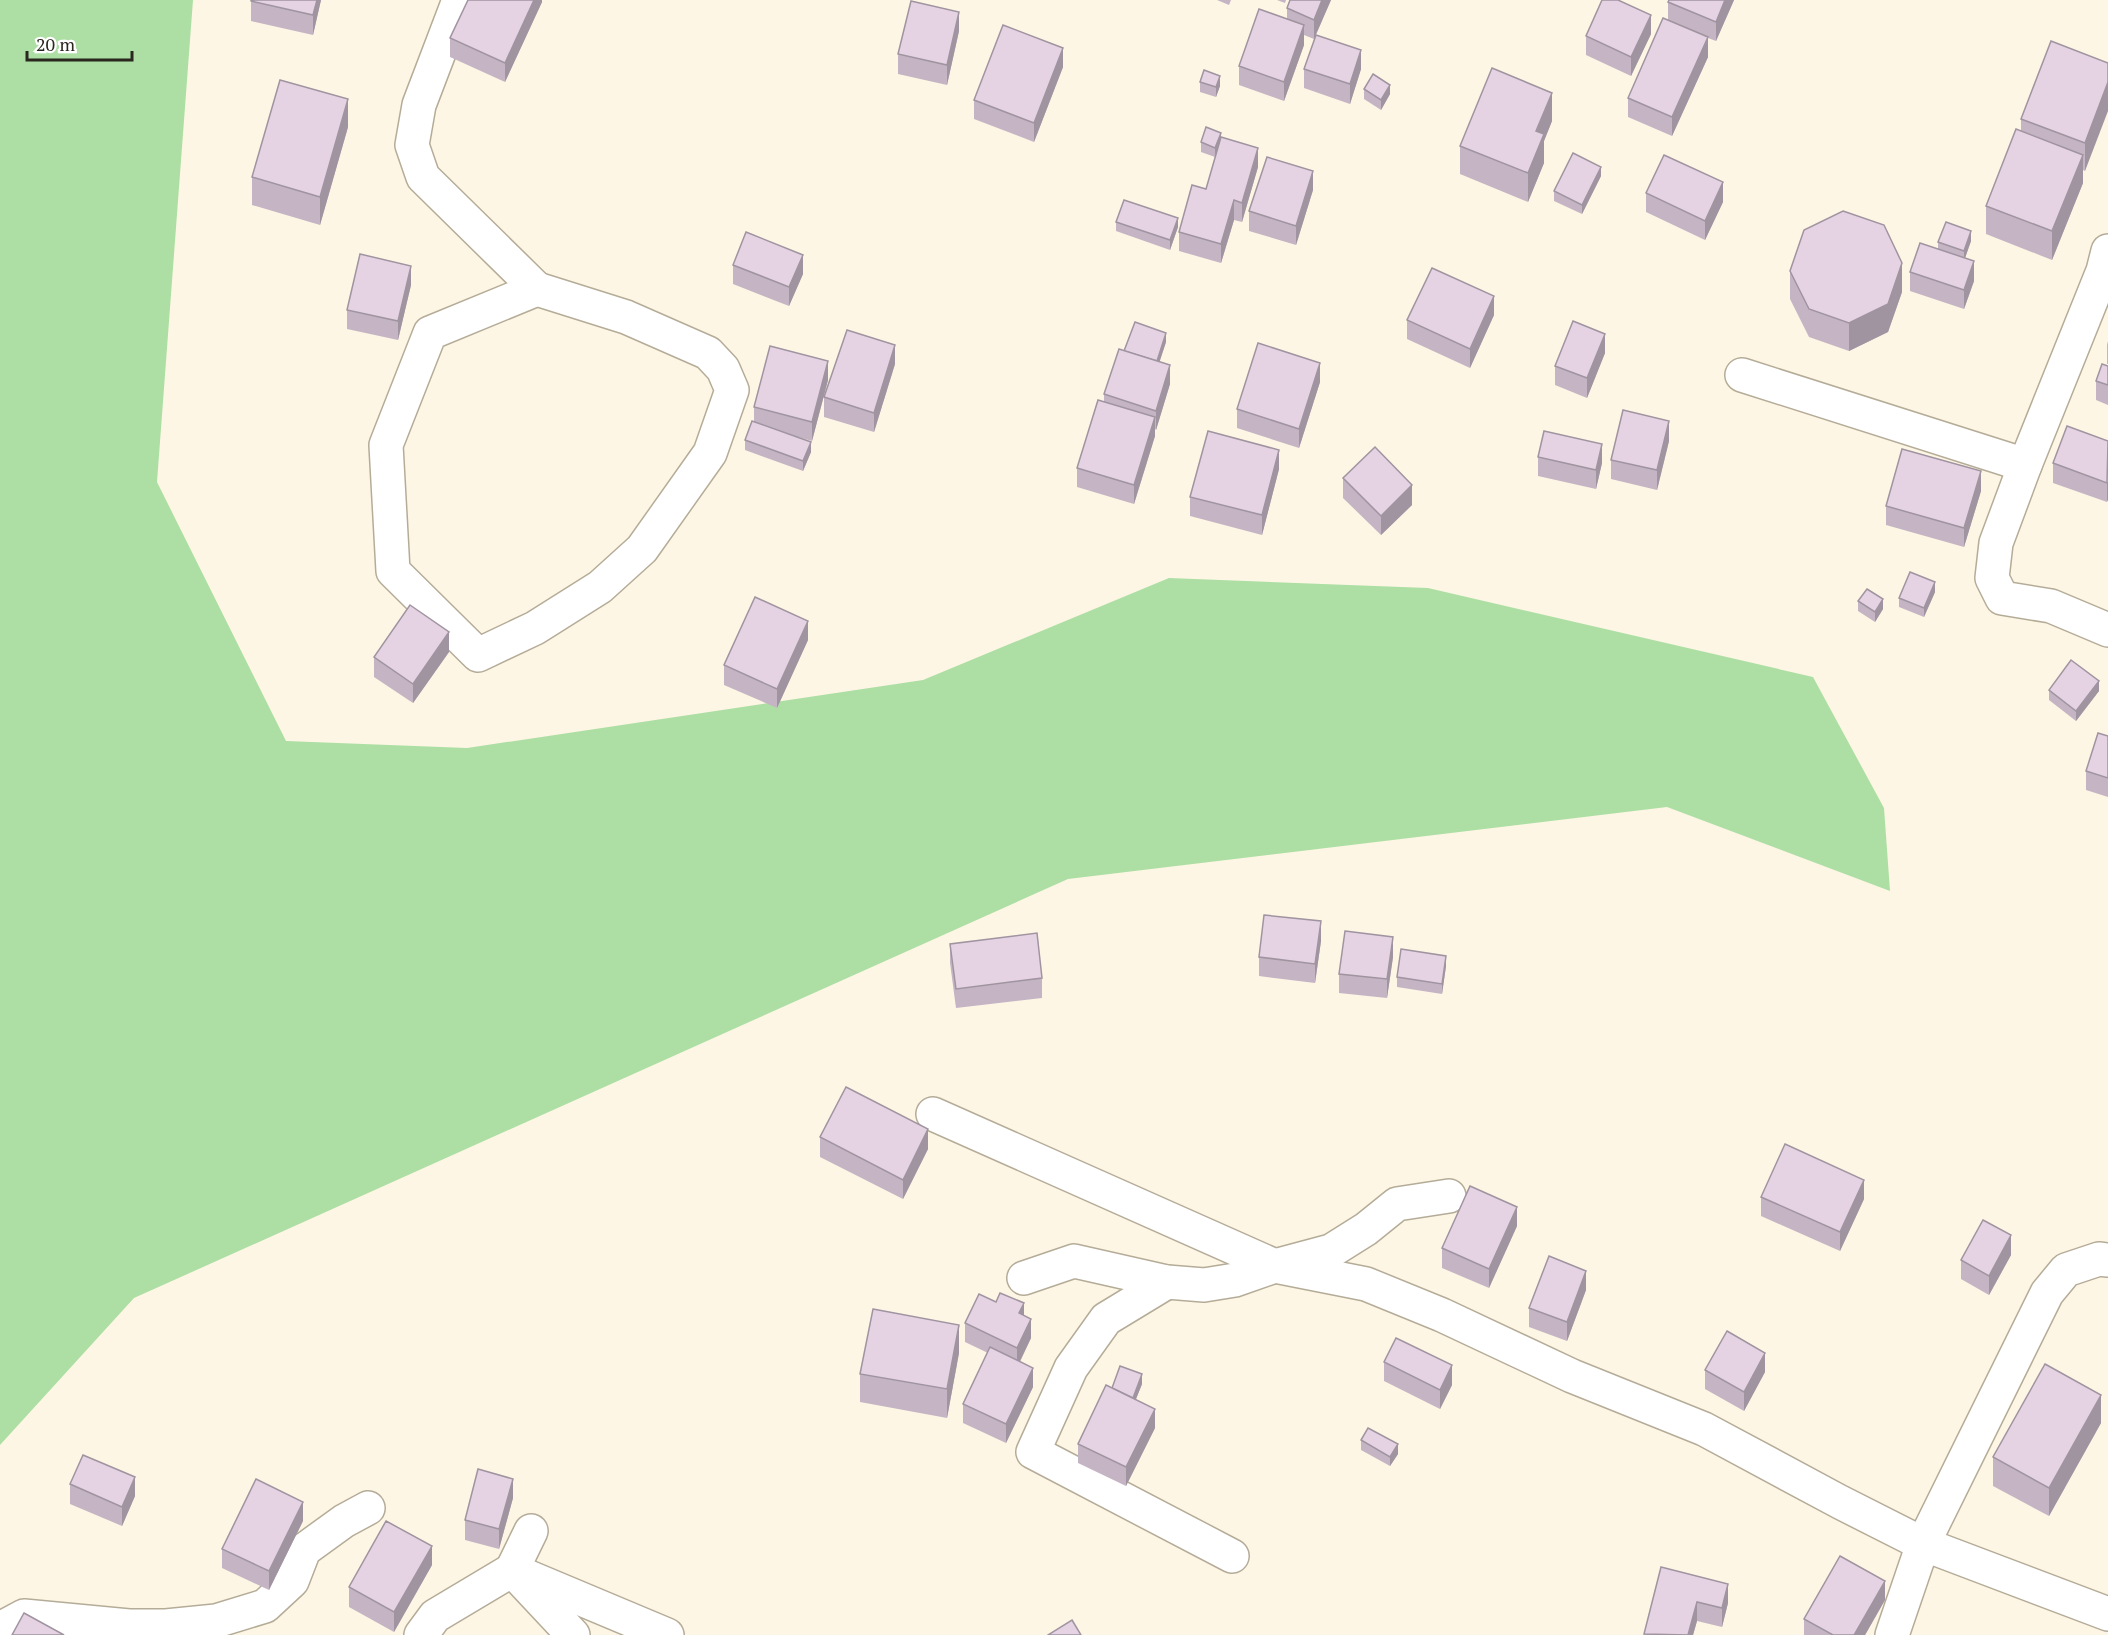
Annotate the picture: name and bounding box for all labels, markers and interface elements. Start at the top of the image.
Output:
scale bar [27,24,132,62]
text: 20 m [36,32,76,56]

